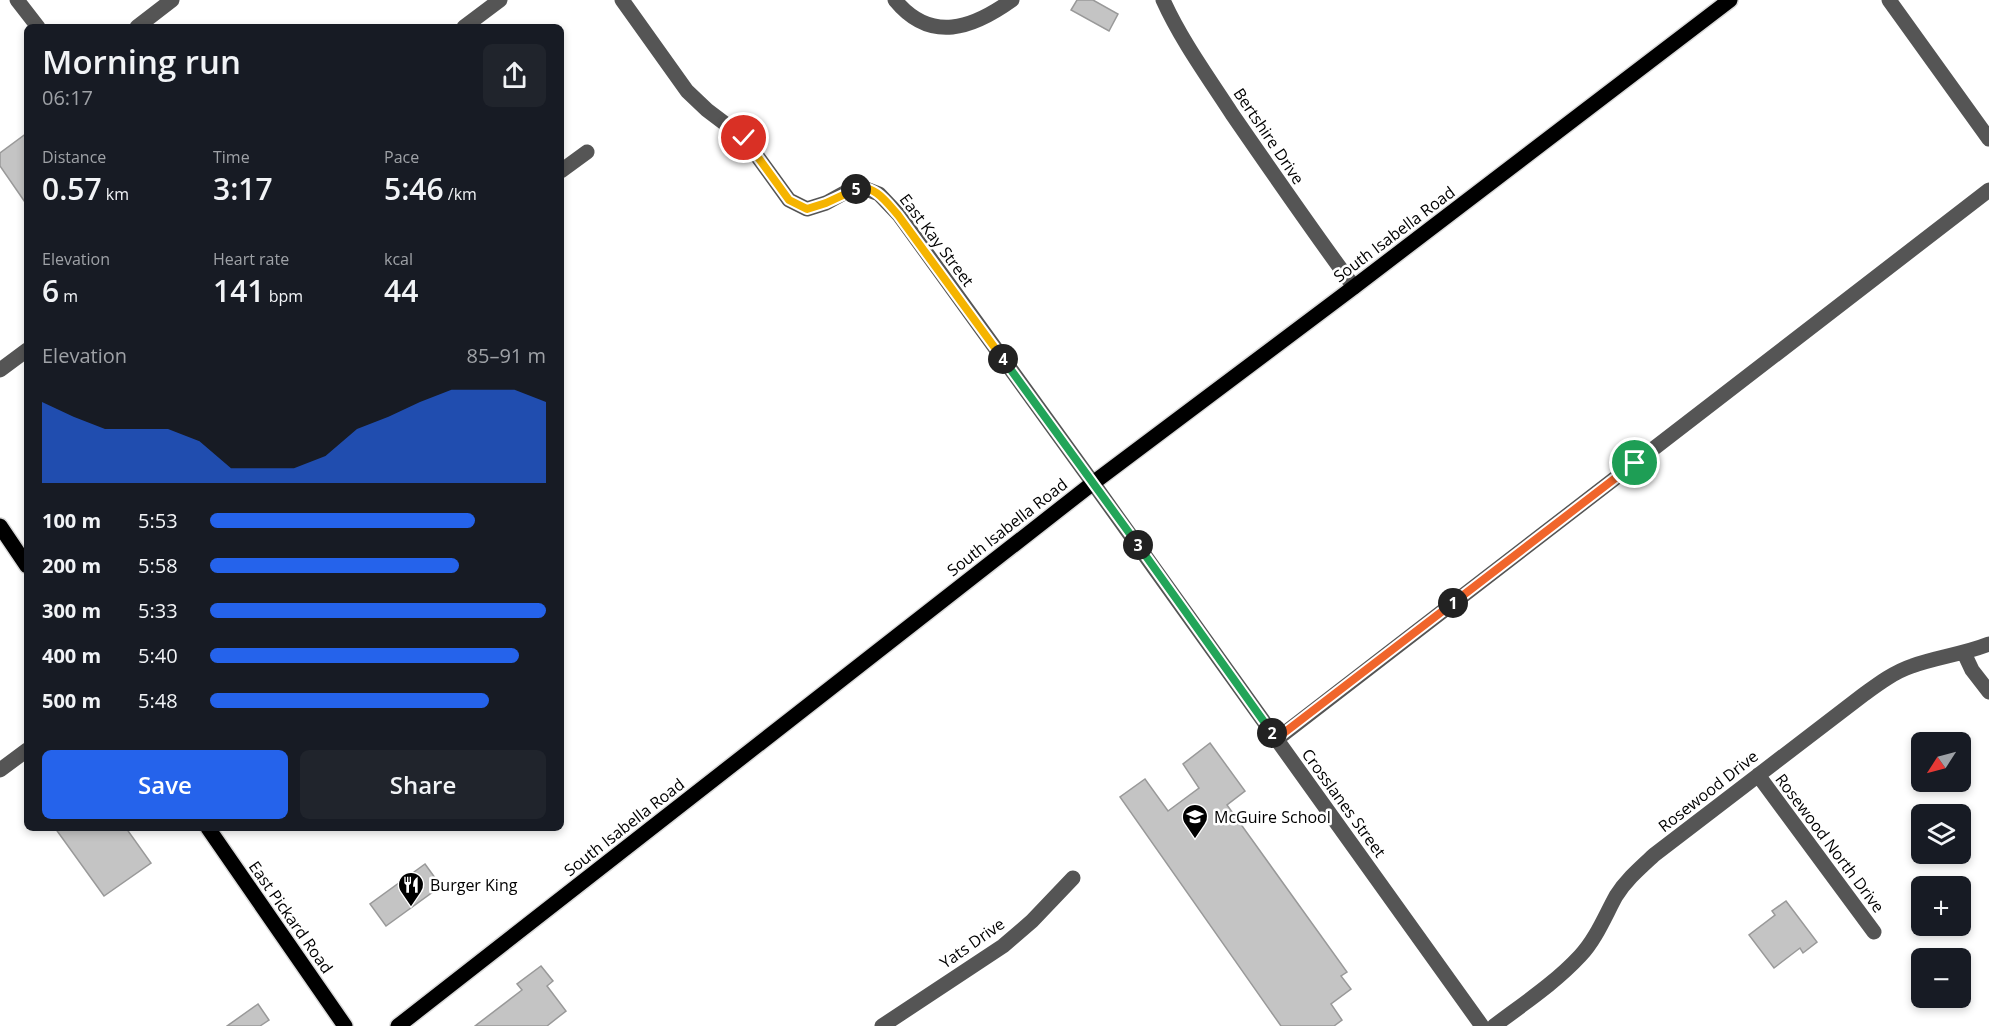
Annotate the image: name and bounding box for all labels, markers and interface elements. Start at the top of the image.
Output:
text: Morning run [42,39,241,84]
button: share [483,44,546,107]
street label: Bertshire Drive [1229,83,1309,189]
text: 06:17 [42,84,93,111]
pin [718,112,769,163]
icon: check [727,121,760,154]
text: Distance [42,146,106,168]
text: Time [213,146,250,168]
text: Pace [384,146,419,168]
text: 0.57 [42,168,102,209]
text: 3:17 [213,168,273,209]
text: 5:46 [384,168,444,209]
pin: 5 [841,174,871,204]
text: 5 [851,178,861,200]
street label: South Isabella Road [1329,181,1459,287]
text: km [102,183,129,205]
text: /km [444,183,477,205]
street label: East Kay Street [895,189,979,291]
text: Elevation [42,248,110,270]
text: Heart rate [213,248,289,270]
text: kcal [384,248,413,270]
text: 6 [42,270,59,311]
text: 141 [213,270,264,311]
text: 44 [384,270,418,311]
text: m [59,285,78,307]
text: bpm [264,285,303,307]
text: Elevation [42,342,127,369]
text: 85–91 m [467,342,546,369]
pin: 4 [988,344,1018,374]
text: 4 [998,348,1008,370]
pin [1609,437,1660,488]
icon: arrive [1618,446,1651,479]
street label: South Isabella Road [942,473,1072,581]
text: 100 m [42,507,101,534]
text: 5:53 [138,507,178,534]
pin: 3 [1123,530,1153,560]
text: 3 [1133,534,1143,556]
text: 200 m [42,552,101,579]
text: 5:58 [138,552,178,579]
pin: 1 [1438,588,1468,618]
text: 1 [1448,592,1458,614]
text: 300 m [42,597,101,624]
text: 5:33 [138,597,178,624]
text: 400 m [42,642,101,669]
text: 5:40 [138,642,178,669]
text: 500 m [42,687,101,714]
text: 5:48 [138,687,178,714]
pin: 2 [1257,718,1287,748]
text: 2 [1267,722,1277,744]
north arrow [1911,732,1971,792]
map controls [1911,732,1971,1008]
street label: Crosslanes Street [1297,744,1391,862]
street label: Rosewood Drive [1654,745,1762,837]
button: Save [42,750,288,819]
button: Share [300,750,546,819]
street label: Rosewood North Drive [1770,769,1890,917]
street label: South Isabella Road [559,773,689,881]
school or university icon: McGuire School [1180,802,1210,840]
button: layers [1911,804,1971,864]
place label: McGuire School [1214,806,1331,828]
street label: East Pickard Road [244,856,338,978]
restaurant icon: Burger King [396,870,426,908]
place label: Burger King [430,874,518,896]
button: + [1911,876,1971,936]
street label: Yats Drive [935,913,1009,973]
button: − [1911,948,1971,1008]

